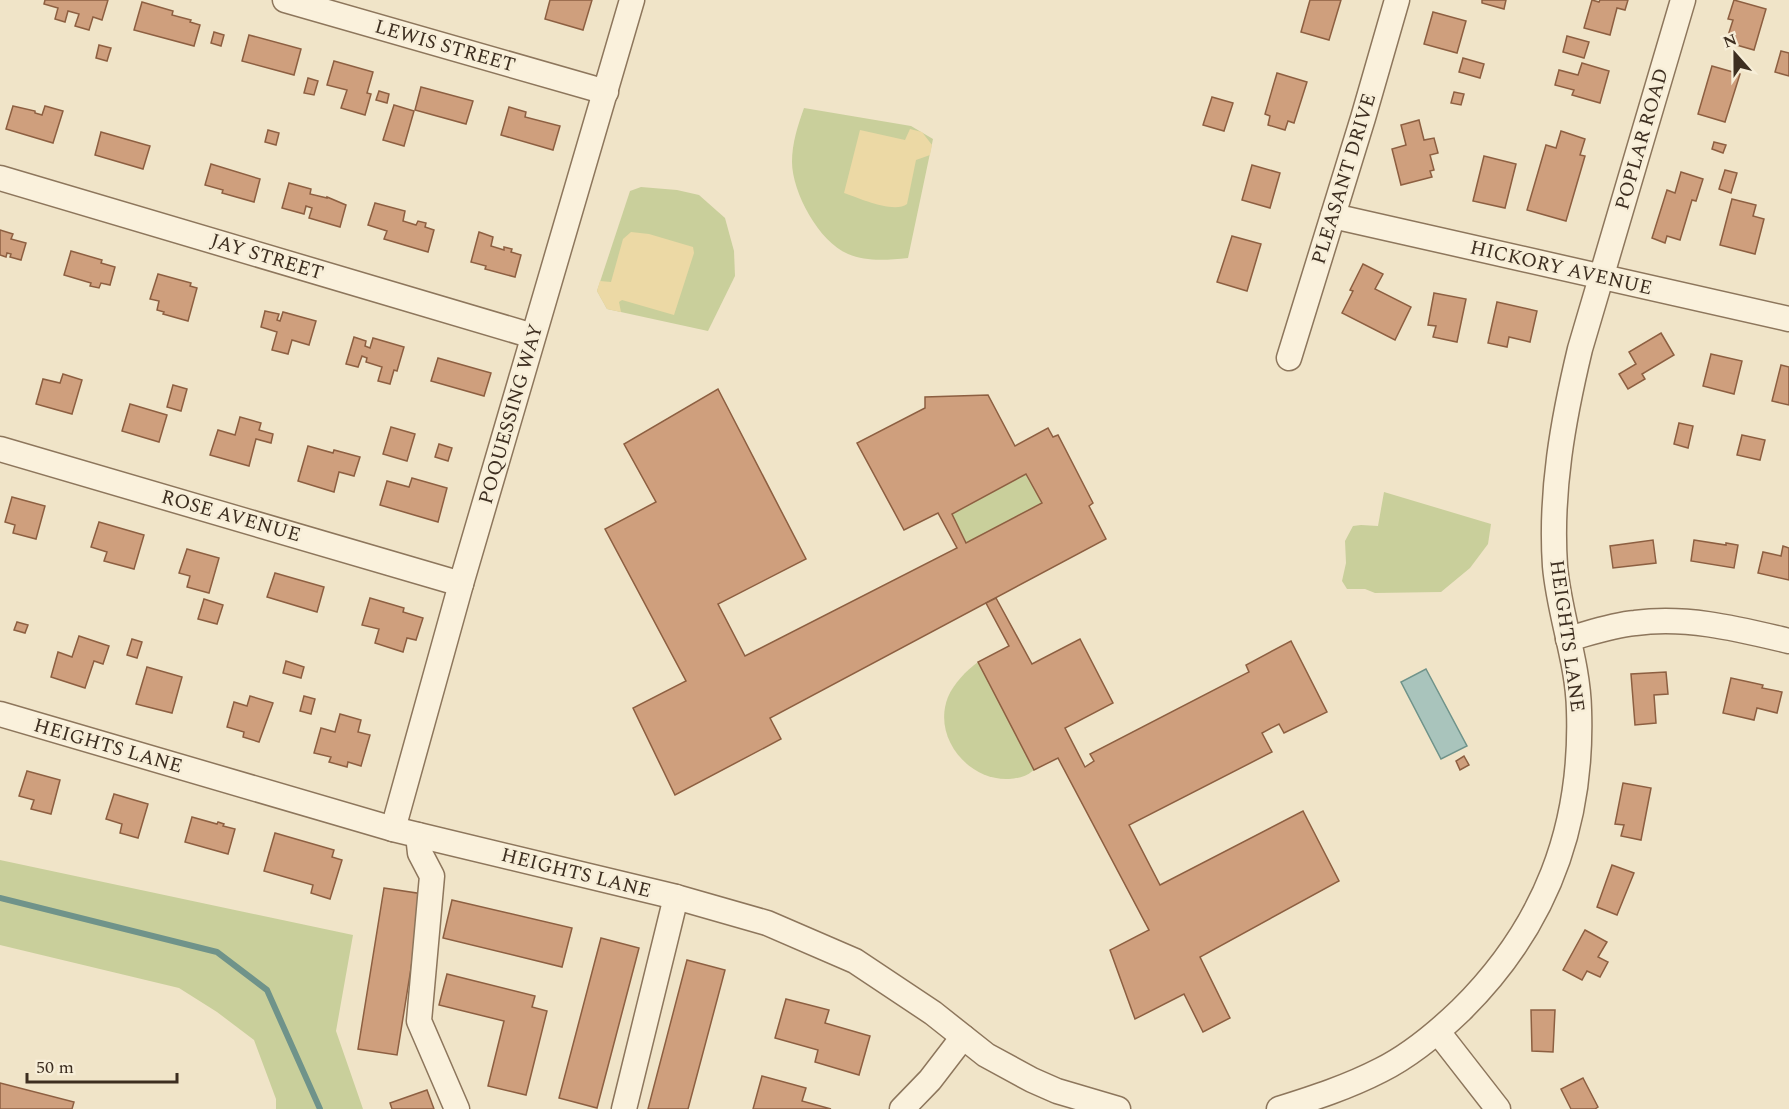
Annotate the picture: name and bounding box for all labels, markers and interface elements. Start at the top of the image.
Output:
street label: LEWIS STREET [371,12,519,80]
north arrow [1705,24,1765,84]
text: N [1720,27,1740,54]
street label: POPLAR ROAD [1607,65,1677,213]
street label: PLEASANT DRIVE [1304,90,1384,268]
street label: JAY STREET [207,226,327,288]
street label: HICKORY AVENUE [1467,232,1655,304]
street label: POQUESSING WAY [471,320,551,508]
street label: ROSE AVENUE [158,482,304,550]
street label: HEIGHTS LANE [1541,558,1593,714]
street label: HEIGHTS LANE [30,710,186,782]
street label: HEIGHTS LANE [498,840,654,906]
scale bar [27,1046,177,1084]
text: 50 m [36,1054,74,1081]

